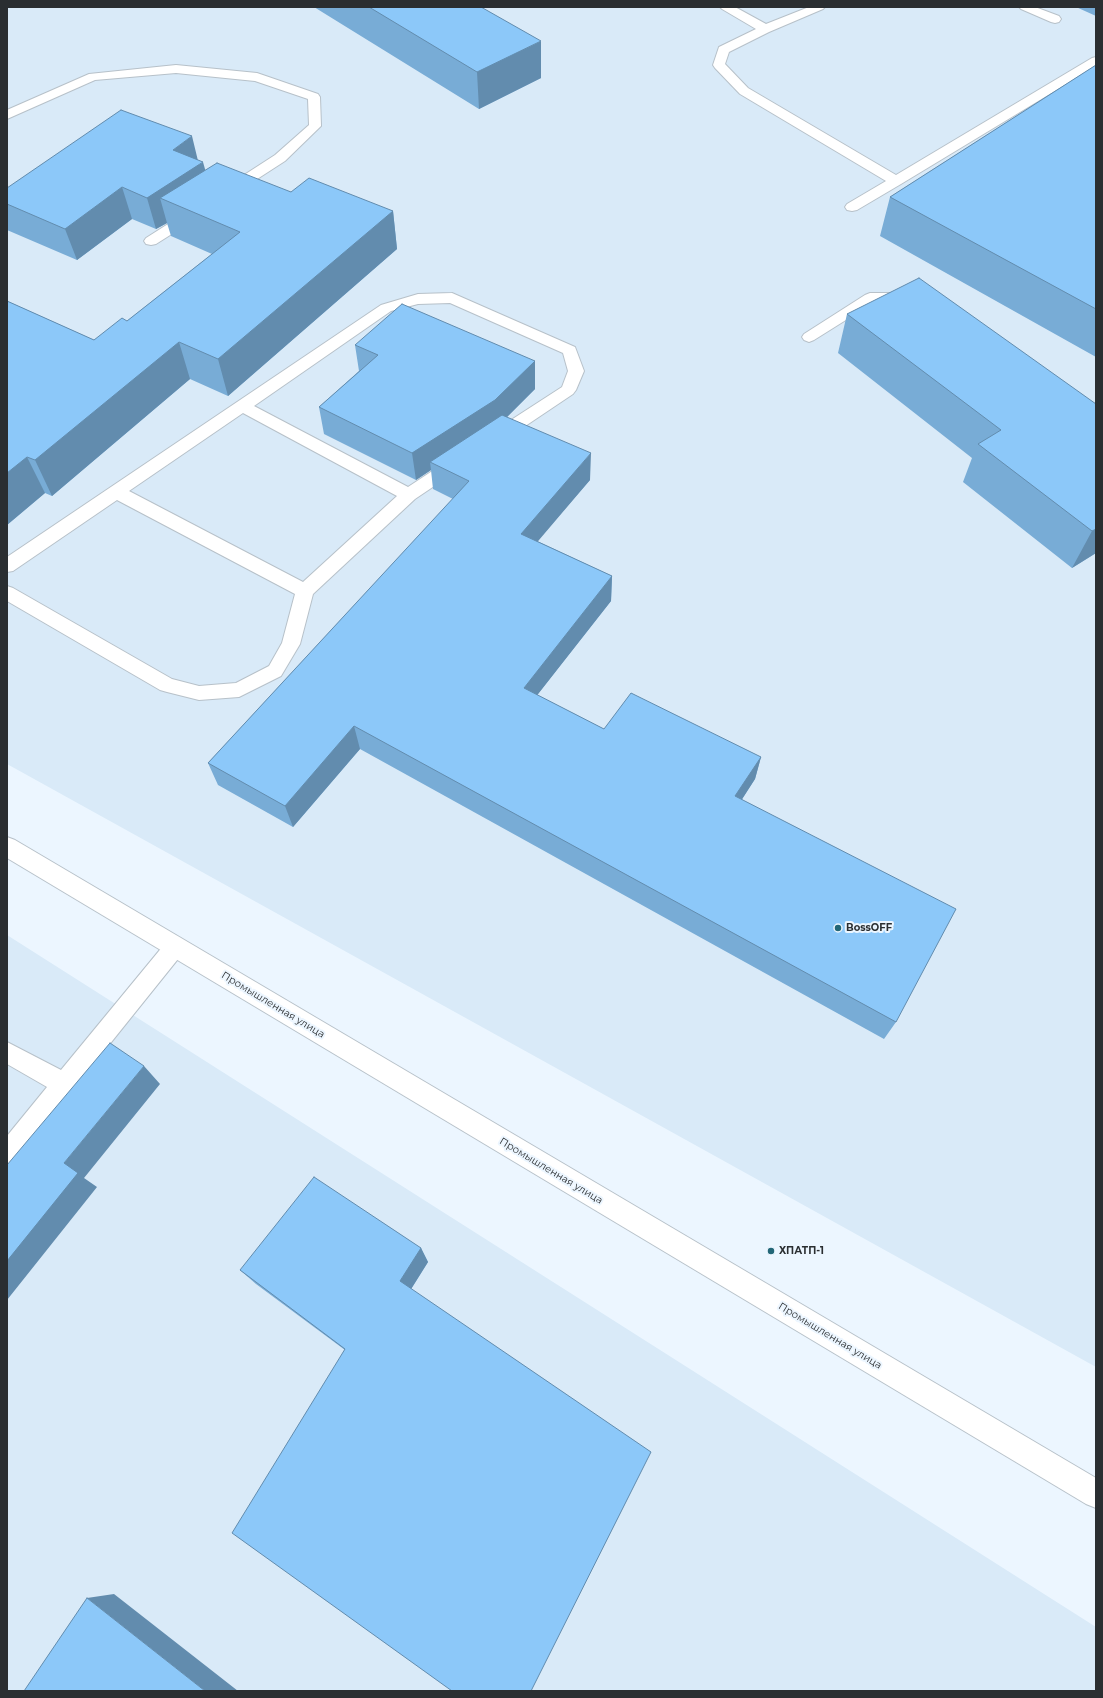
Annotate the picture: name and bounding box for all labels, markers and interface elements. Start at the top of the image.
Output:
place label: BossOFF [846,922,892,934]
marker: BossOFF [833,923,843,933]
street label: Промышленная улица [219,969,327,1041]
street label: Промышленная улица [497,1135,605,1207]
place label: ХПАТП-1 [779,1245,824,1257]
marker: ХПАТП-1 [766,1246,776,1256]
street label: Промышленная улица [776,1300,884,1372]

